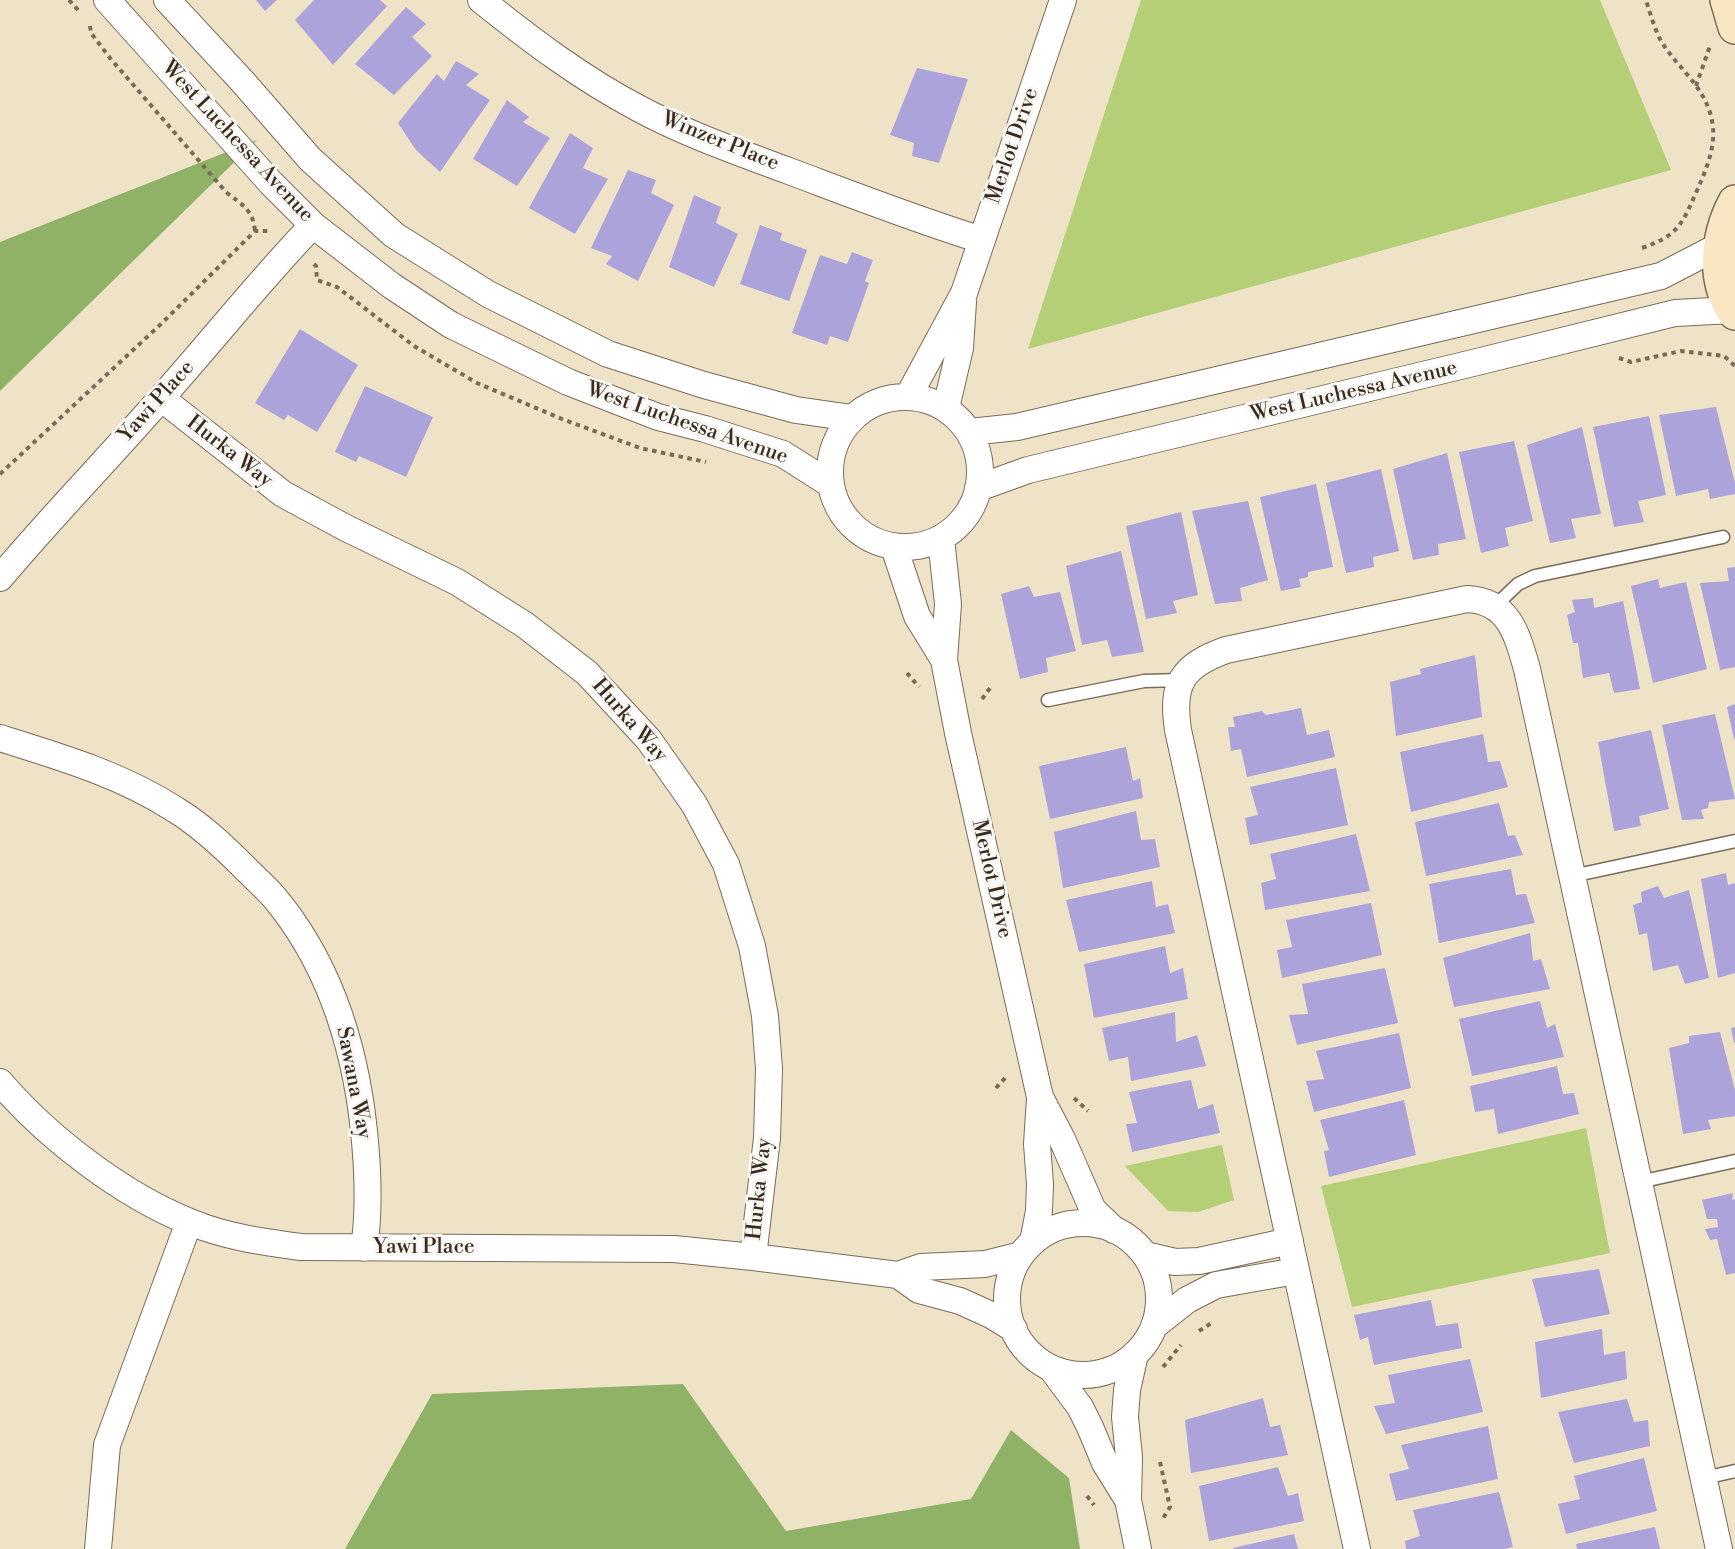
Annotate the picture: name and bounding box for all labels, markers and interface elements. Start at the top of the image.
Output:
street label: West Luchessa Avenue [156,56,318,228]
street label: Merlot Drive [981,85,1045,207]
street label: Winzer Place [658,107,782,177]
street label: Yawi Place [114,356,200,448]
street label: West Luchessa Avenue [1248,356,1460,428]
street label: West Luchessa Avenue [583,378,791,470]
street label: Hurka Way [181,410,277,494]
street label: Hurka Way [586,674,672,768]
street label: Merlot Drive [965,817,1017,941]
street label: Sawana Way [330,1025,376,1141]
street label: Hurka Way [742,1137,778,1241]
street label: Yawi Place [373,1235,475,1261]

